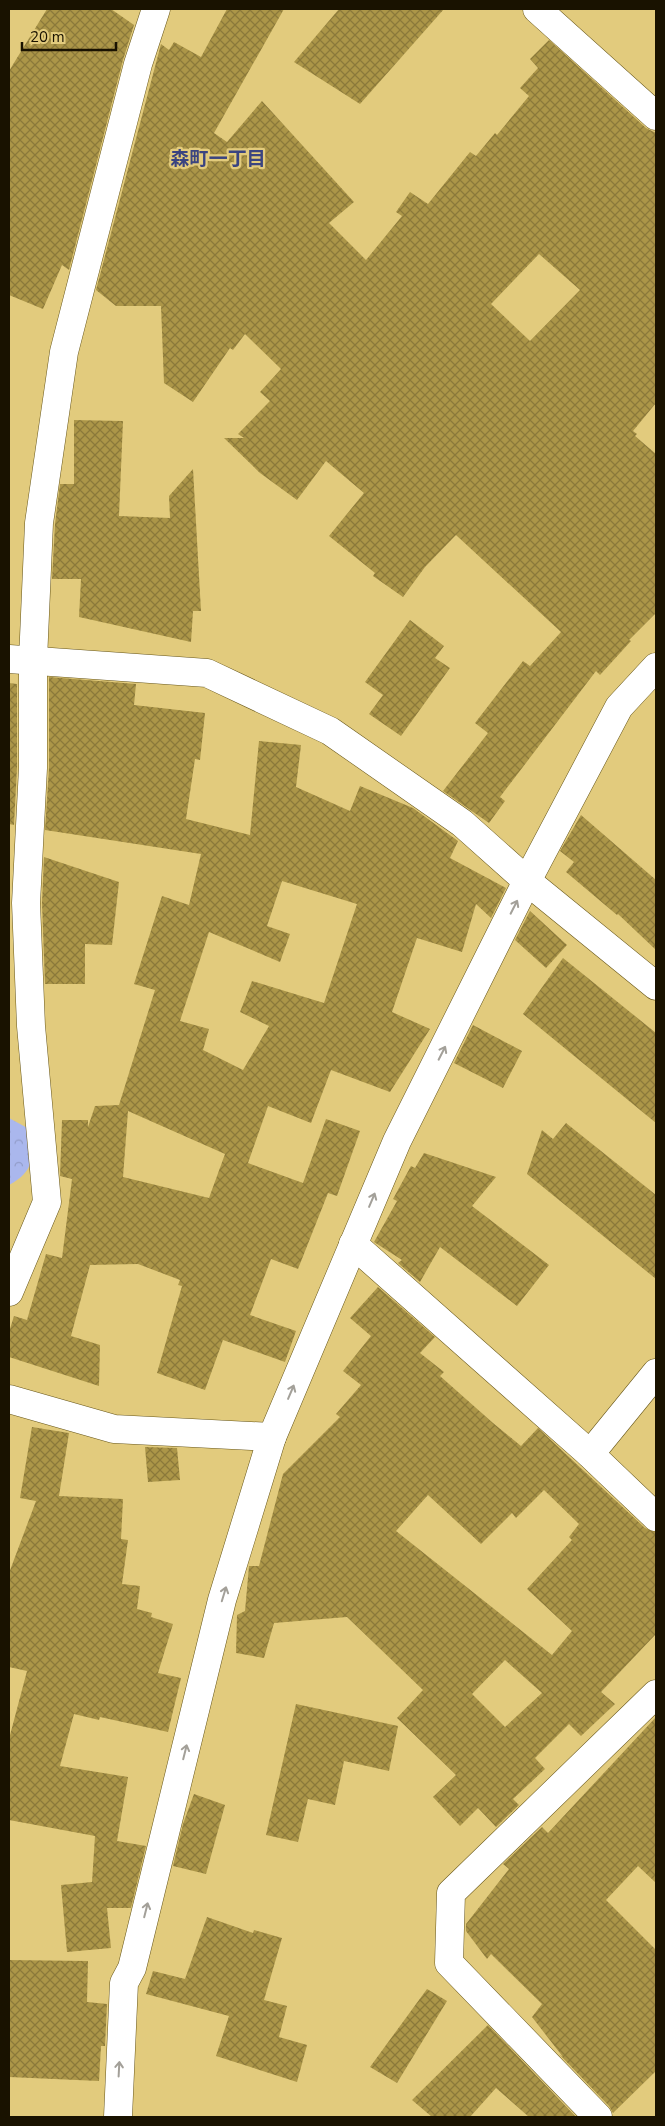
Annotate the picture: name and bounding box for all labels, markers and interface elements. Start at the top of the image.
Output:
scale bar [22,20,116,52]
text: 20 m [30,27,65,47]
district label: 森町一丁目 [170,146,266,172]
one-way arrow [510,900,519,915]
one-way arrow [437,1045,447,1060]
one-way arrow [368,1193,378,1208]
one-way arrow [287,1385,296,1401]
one-way arrow [219,1587,229,1603]
one-way arrow [181,1745,190,1761]
one-way arrow [142,1902,151,1918]
one-way arrow [114,2061,123,2077]

